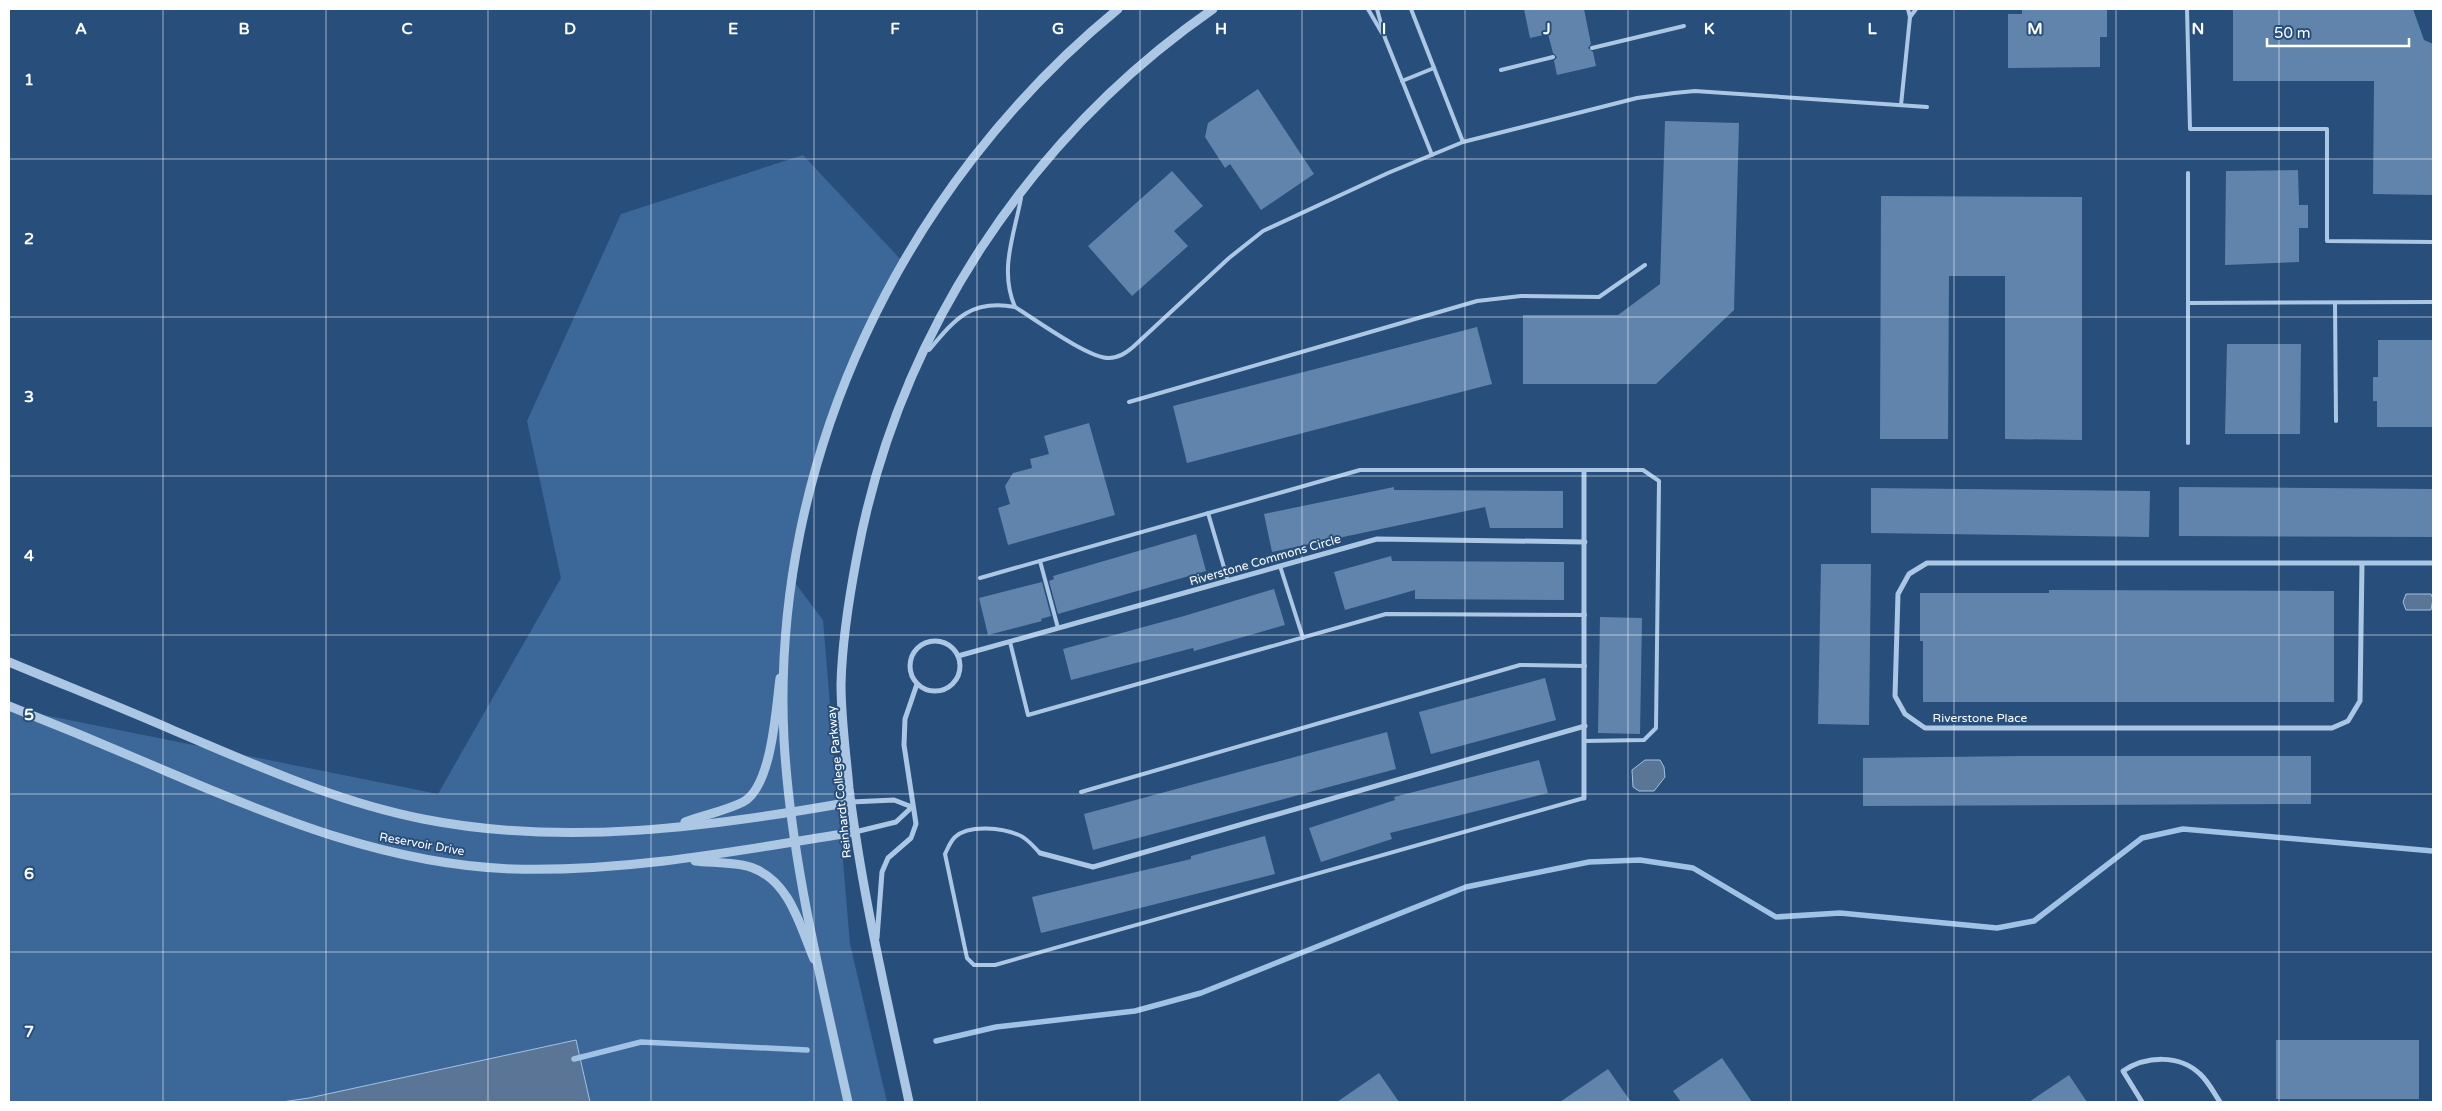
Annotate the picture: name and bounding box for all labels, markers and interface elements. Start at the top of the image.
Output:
scale bar [2267,15,2410,47]
text: A [75,19,87,39]
text: B [238,19,250,39]
text: C [401,19,413,39]
text: D [564,19,576,39]
text: E [728,19,738,39]
text: F [890,19,900,39]
text: G [1052,19,1064,39]
text: H [1215,19,1227,39]
text: I [1382,19,1386,39]
text: J [1542,19,1551,39]
text: K [1704,19,1715,39]
text: L [1867,19,1877,39]
text: M [2027,19,2043,39]
text: N [2192,19,2204,39]
text: 50 m [2274,24,2311,42]
text: 1 [24,70,34,90]
text: 2 [24,229,34,249]
text: 3 [24,387,34,407]
street label: Riverstone Commons Circle [1188,532,1342,588]
text: 4 [24,546,34,566]
text: 5 [24,705,34,725]
street label: Reinhardt College Parkway [824,705,854,859]
street label: Riverstone Place [1933,711,2028,725]
street label: Reservoir Drive [378,830,466,858]
text: 6 [24,864,34,884]
text: 7 [24,1022,34,1042]

